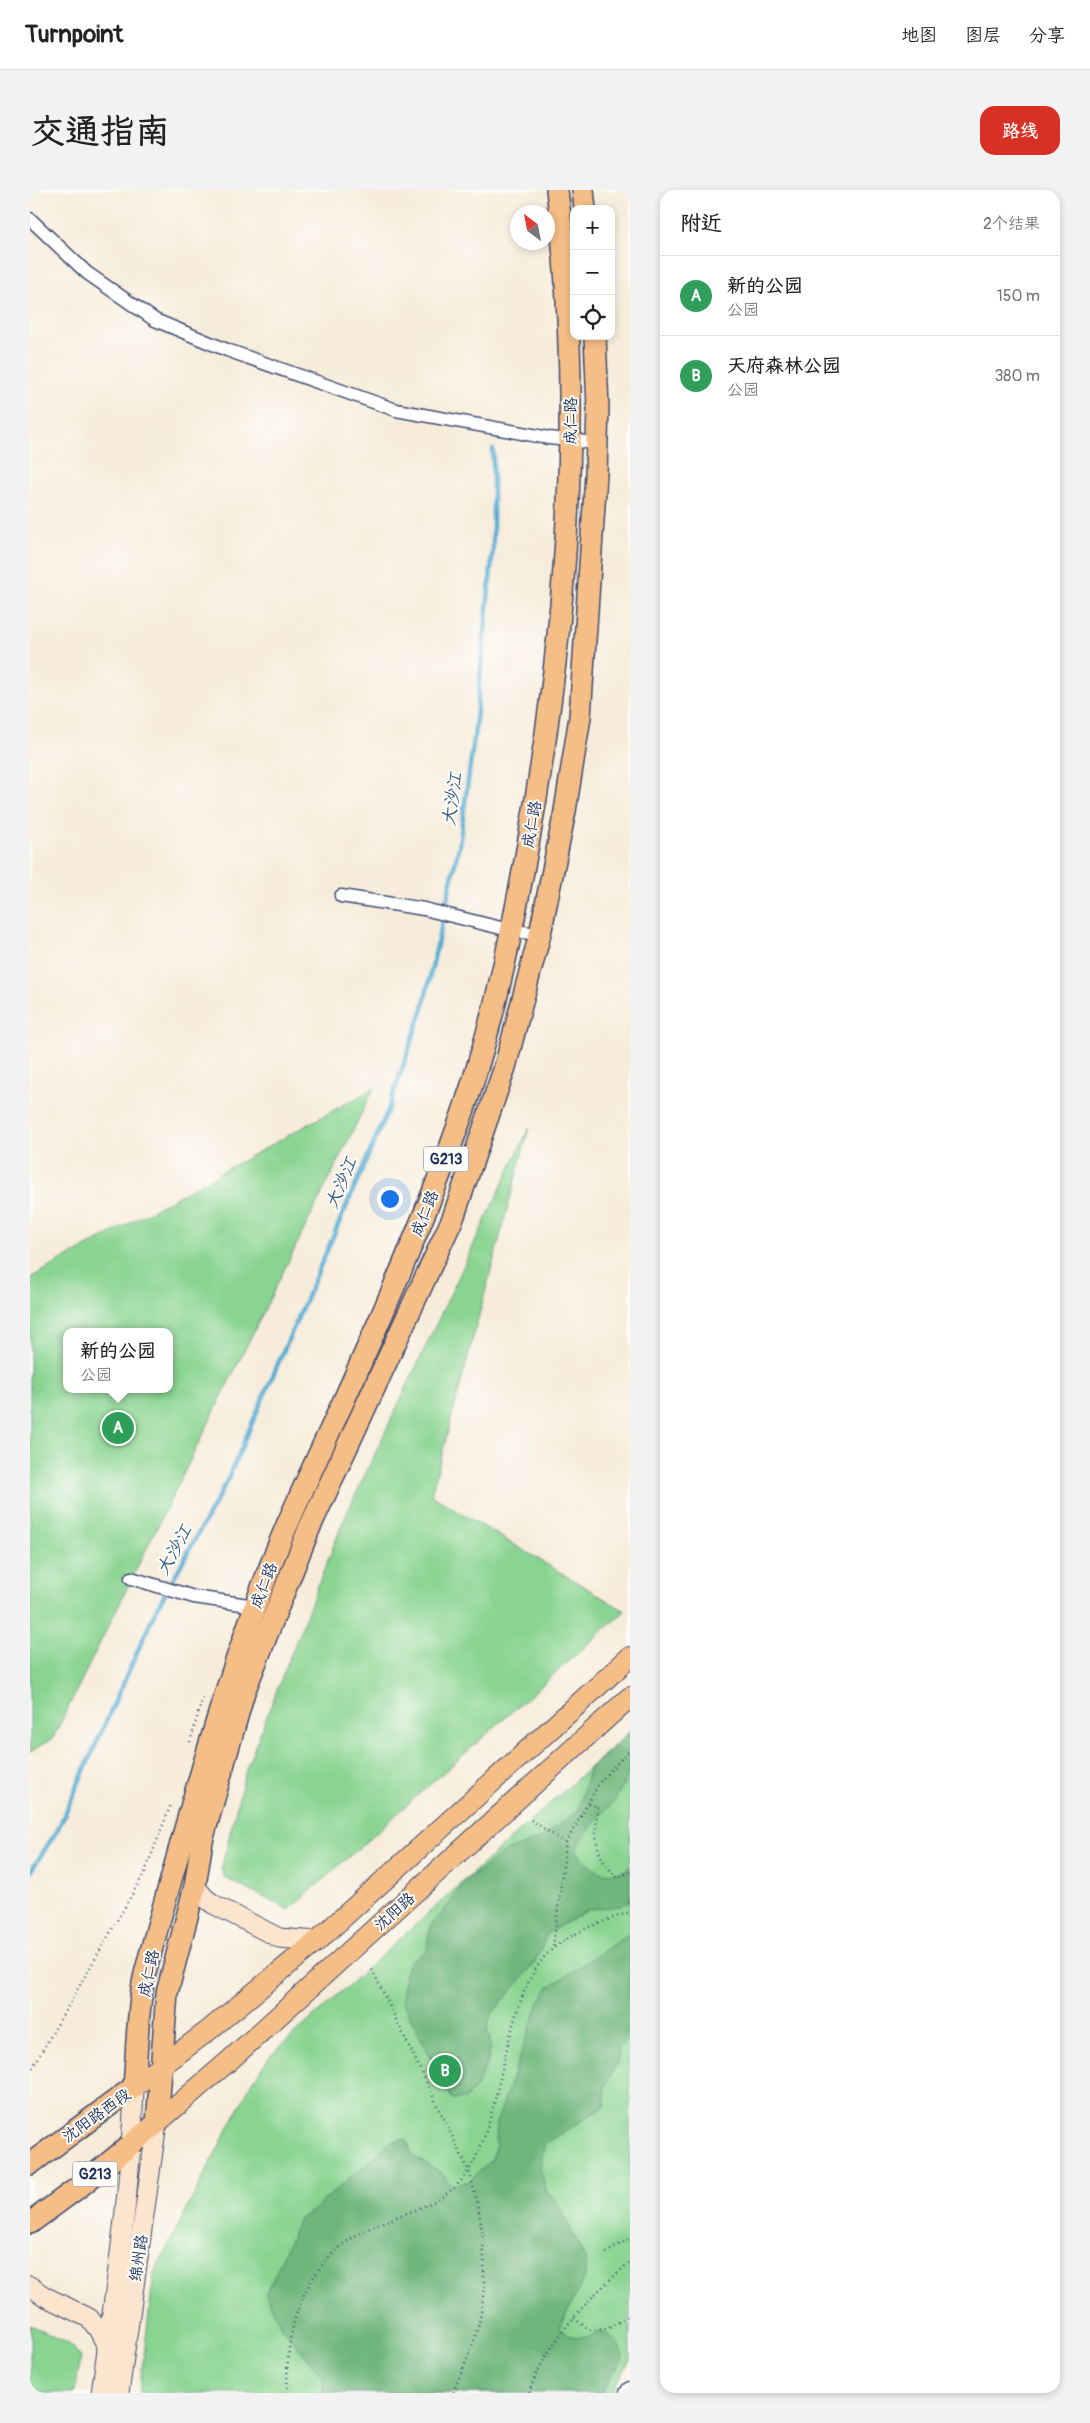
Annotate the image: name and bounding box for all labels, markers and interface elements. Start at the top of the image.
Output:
text: Turnpoint [25,20,123,49]
text: 地图 [901,24,937,47]
text: 图层 [965,24,1001,47]
text: 分享 [1029,24,1065,47]
button: 路线 [980,106,1060,155]
text: 交通指南 [30,110,170,154]
north arrow [510,205,555,250]
map controls [570,205,615,340]
button: + [570,205,615,250]
text: 附近 [680,210,722,237]
text: 2个结果 [983,214,1040,234]
button: − [570,250,615,295]
text: 新的公园 [727,274,803,298]
text: A [691,286,701,306]
text: 150 m [996,286,1040,306]
button: locate [570,295,615,340]
text: 公园 [727,300,759,320]
text: 天府森林公园 [727,354,841,378]
text: B [691,366,701,386]
text: 380 m [994,366,1040,386]
text: 公园 [727,380,759,400]
street label: 成仁路 [561,397,581,445]
water label: 大沙江 [437,770,468,827]
street label: 成仁路 [518,799,546,850]
road number: G213 [424,1146,468,1172]
water label: 大沙江 [320,1153,363,1213]
your location [377,1186,403,1212]
street label: 成仁路 [407,1187,443,1239]
popup [63,1328,173,1393]
text: 新的公园 [80,1339,156,1363]
text: 公园 [80,1365,112,1385]
pin: A [102,1409,134,1447]
water label: 大沙江 [151,1520,198,1579]
street label: 成仁路 [246,1559,282,1611]
street label: 沈阳路 [370,1888,419,1935]
street label: 成仁路 [134,1948,164,1999]
pin: B [429,2052,461,2090]
street label: 沈阳路西段 [58,2084,135,2147]
road number: G213 [72,2162,118,2186]
street label: 绵州路 [126,2233,152,2283]

